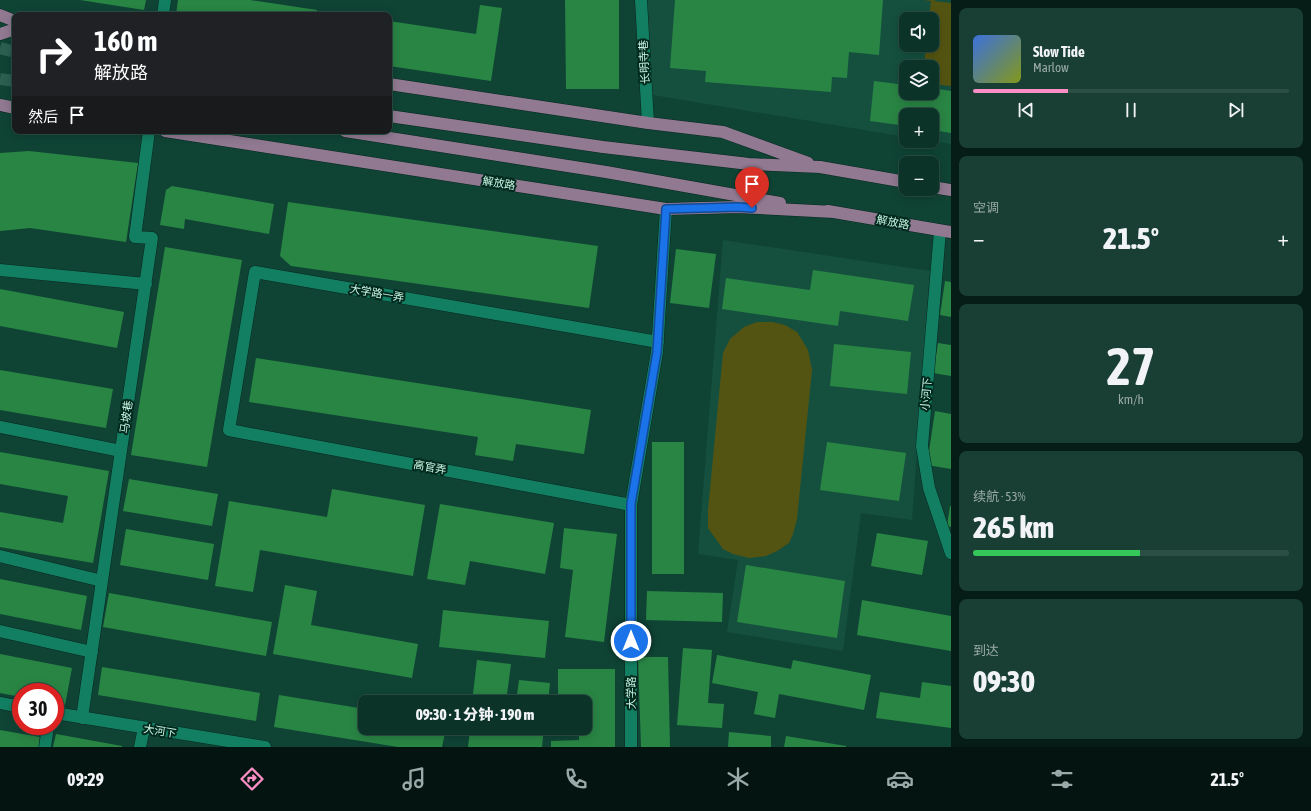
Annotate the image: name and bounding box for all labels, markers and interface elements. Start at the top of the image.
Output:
map controls [899,12,939,196]
button: sound [899,12,939,52]
text: 160 m [94,25,157,57]
icon: right [28,28,80,80]
street label: 长明寺巷 [637,40,651,84]
text: Slow Tide [1033,43,1085,60]
button: layers [899,60,939,100]
text: Marlow [1033,60,1069,75]
text: 解放路 [94,62,148,83]
icon: previous [1015,99,1037,121]
icon: pause [1120,99,1142,121]
icon: next [1225,99,1247,121]
icon: arrive [66,104,88,126]
text: 然后 [28,108,58,125]
button: + [899,108,939,148]
button: − [899,156,939,196]
pin [735,167,769,208]
icon: arrive [741,173,763,195]
street label: 解放路 [482,174,516,192]
text: 空调 [973,200,999,215]
street label: 解放路 [876,213,910,231]
text: 21.5° [1103,221,1159,255]
text: − [973,225,984,251]
text: + [1278,225,1289,251]
street label: 大学路一弄 [349,282,405,304]
text: 27 [1107,336,1155,396]
street label: 小河下 [919,377,933,411]
text: km/h [1118,392,1144,407]
street label: 马坡巷 [118,400,134,434]
street label: 高官弄 [413,458,447,476]
text: 续航 · 53% [973,489,1026,504]
text: 265 km [973,510,1054,544]
position arrow [610,620,652,662]
text: 到达 [973,643,999,658]
text: 09:30 [973,664,1035,698]
street label: 大学路 [625,677,637,710]
speed limit sign: 30 [12,683,64,735]
text: 09:30 · 1 分钟 · 190 m [416,706,534,723]
street label: 大河下 [143,722,177,740]
icon: directions [238,765,266,793]
icon: music [400,765,428,793]
icon: phone [562,765,590,793]
icon: climate [724,765,752,793]
icon: car [886,765,914,793]
icon: filters [1048,765,1076,793]
text: 09:29 [67,769,104,790]
text: 21.5° [1210,769,1244,790]

